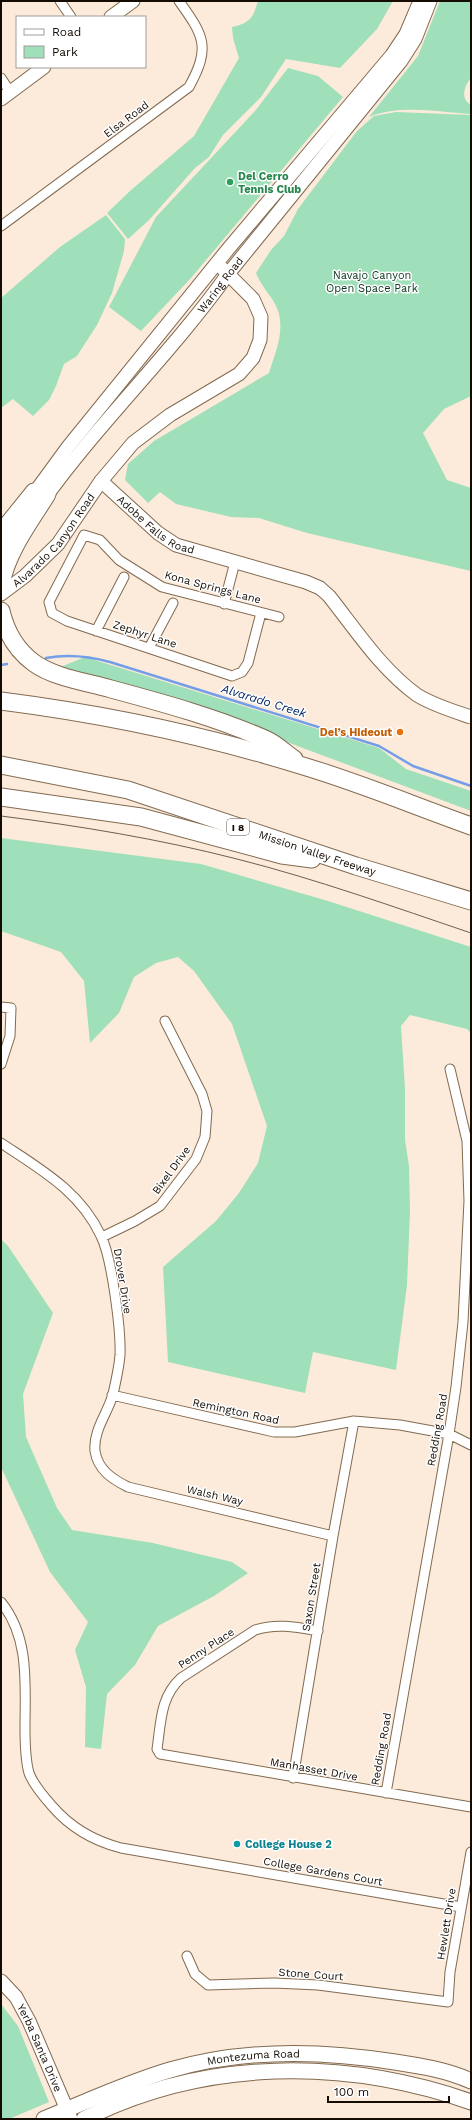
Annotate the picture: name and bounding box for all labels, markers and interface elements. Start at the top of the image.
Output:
legend [16,16,146,68]
text: Road [52,25,81,39]
text: Park [52,45,78,59]
street label: Elsa Road [101,98,151,140]
place label: Del Cerro Tennis Club [238,170,301,196]
marker: Del Cerro Tennis Club [225,177,235,187]
street label: Waring Road [195,255,246,316]
park label: Navajo Canyon Open Space Park [326,269,418,295]
street label: Alvarado Canyon Road [10,491,98,590]
street label: Adobe Falls Road [114,493,196,557]
street label: Kona Springs Lane [163,568,263,607]
street label: Zephyr Lane [111,618,178,651]
water label: Alvarado Creek [219,681,308,721]
place label: Del’s Hideout [320,726,392,739]
marker: Del’s Hideout [395,727,405,737]
road number: I 8 [227,819,249,835]
street label: Mission Valley Freeway [257,828,378,879]
street label: Bixel Drive [150,1144,193,1197]
street label: Drover Drive [111,1247,134,1315]
street label: Redding Road [425,1393,450,1467]
street label: Remington Road [191,1396,280,1427]
street label: Walsh Way [185,1483,245,1508]
street label: Saxon Street [300,1562,323,1632]
street label: Penny Place [176,1625,237,1671]
street label: Redding Road [369,1712,394,1786]
street label: Manhasset Drive [269,1755,359,1784]
place label: College House 2 [245,1838,332,1851]
marker: College House 2 [232,1839,242,1849]
street label: College Gardens Court [262,1855,384,1888]
street label: Hewlett Drive [434,1887,459,1961]
street label: Stone Court [278,1966,344,1983]
street label: Yerba Santa Drive [14,2002,65,2094]
street label: Montezuma Road [206,2047,300,2068]
scale bar [328,2078,449,2104]
text: 100 m [334,2085,369,2099]

